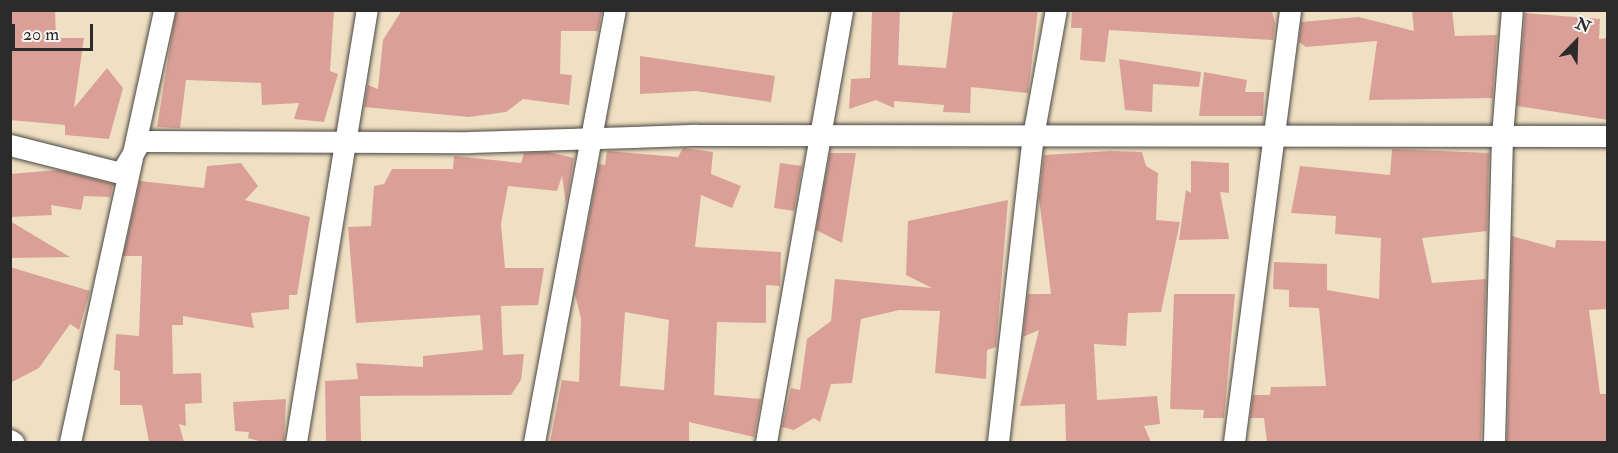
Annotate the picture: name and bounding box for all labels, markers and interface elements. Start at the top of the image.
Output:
scale bar [15,12,96,50]
north arrow [1546,12,1606,72]
text: N [1573,13,1594,37]
text: 20 m [23,23,59,46]

